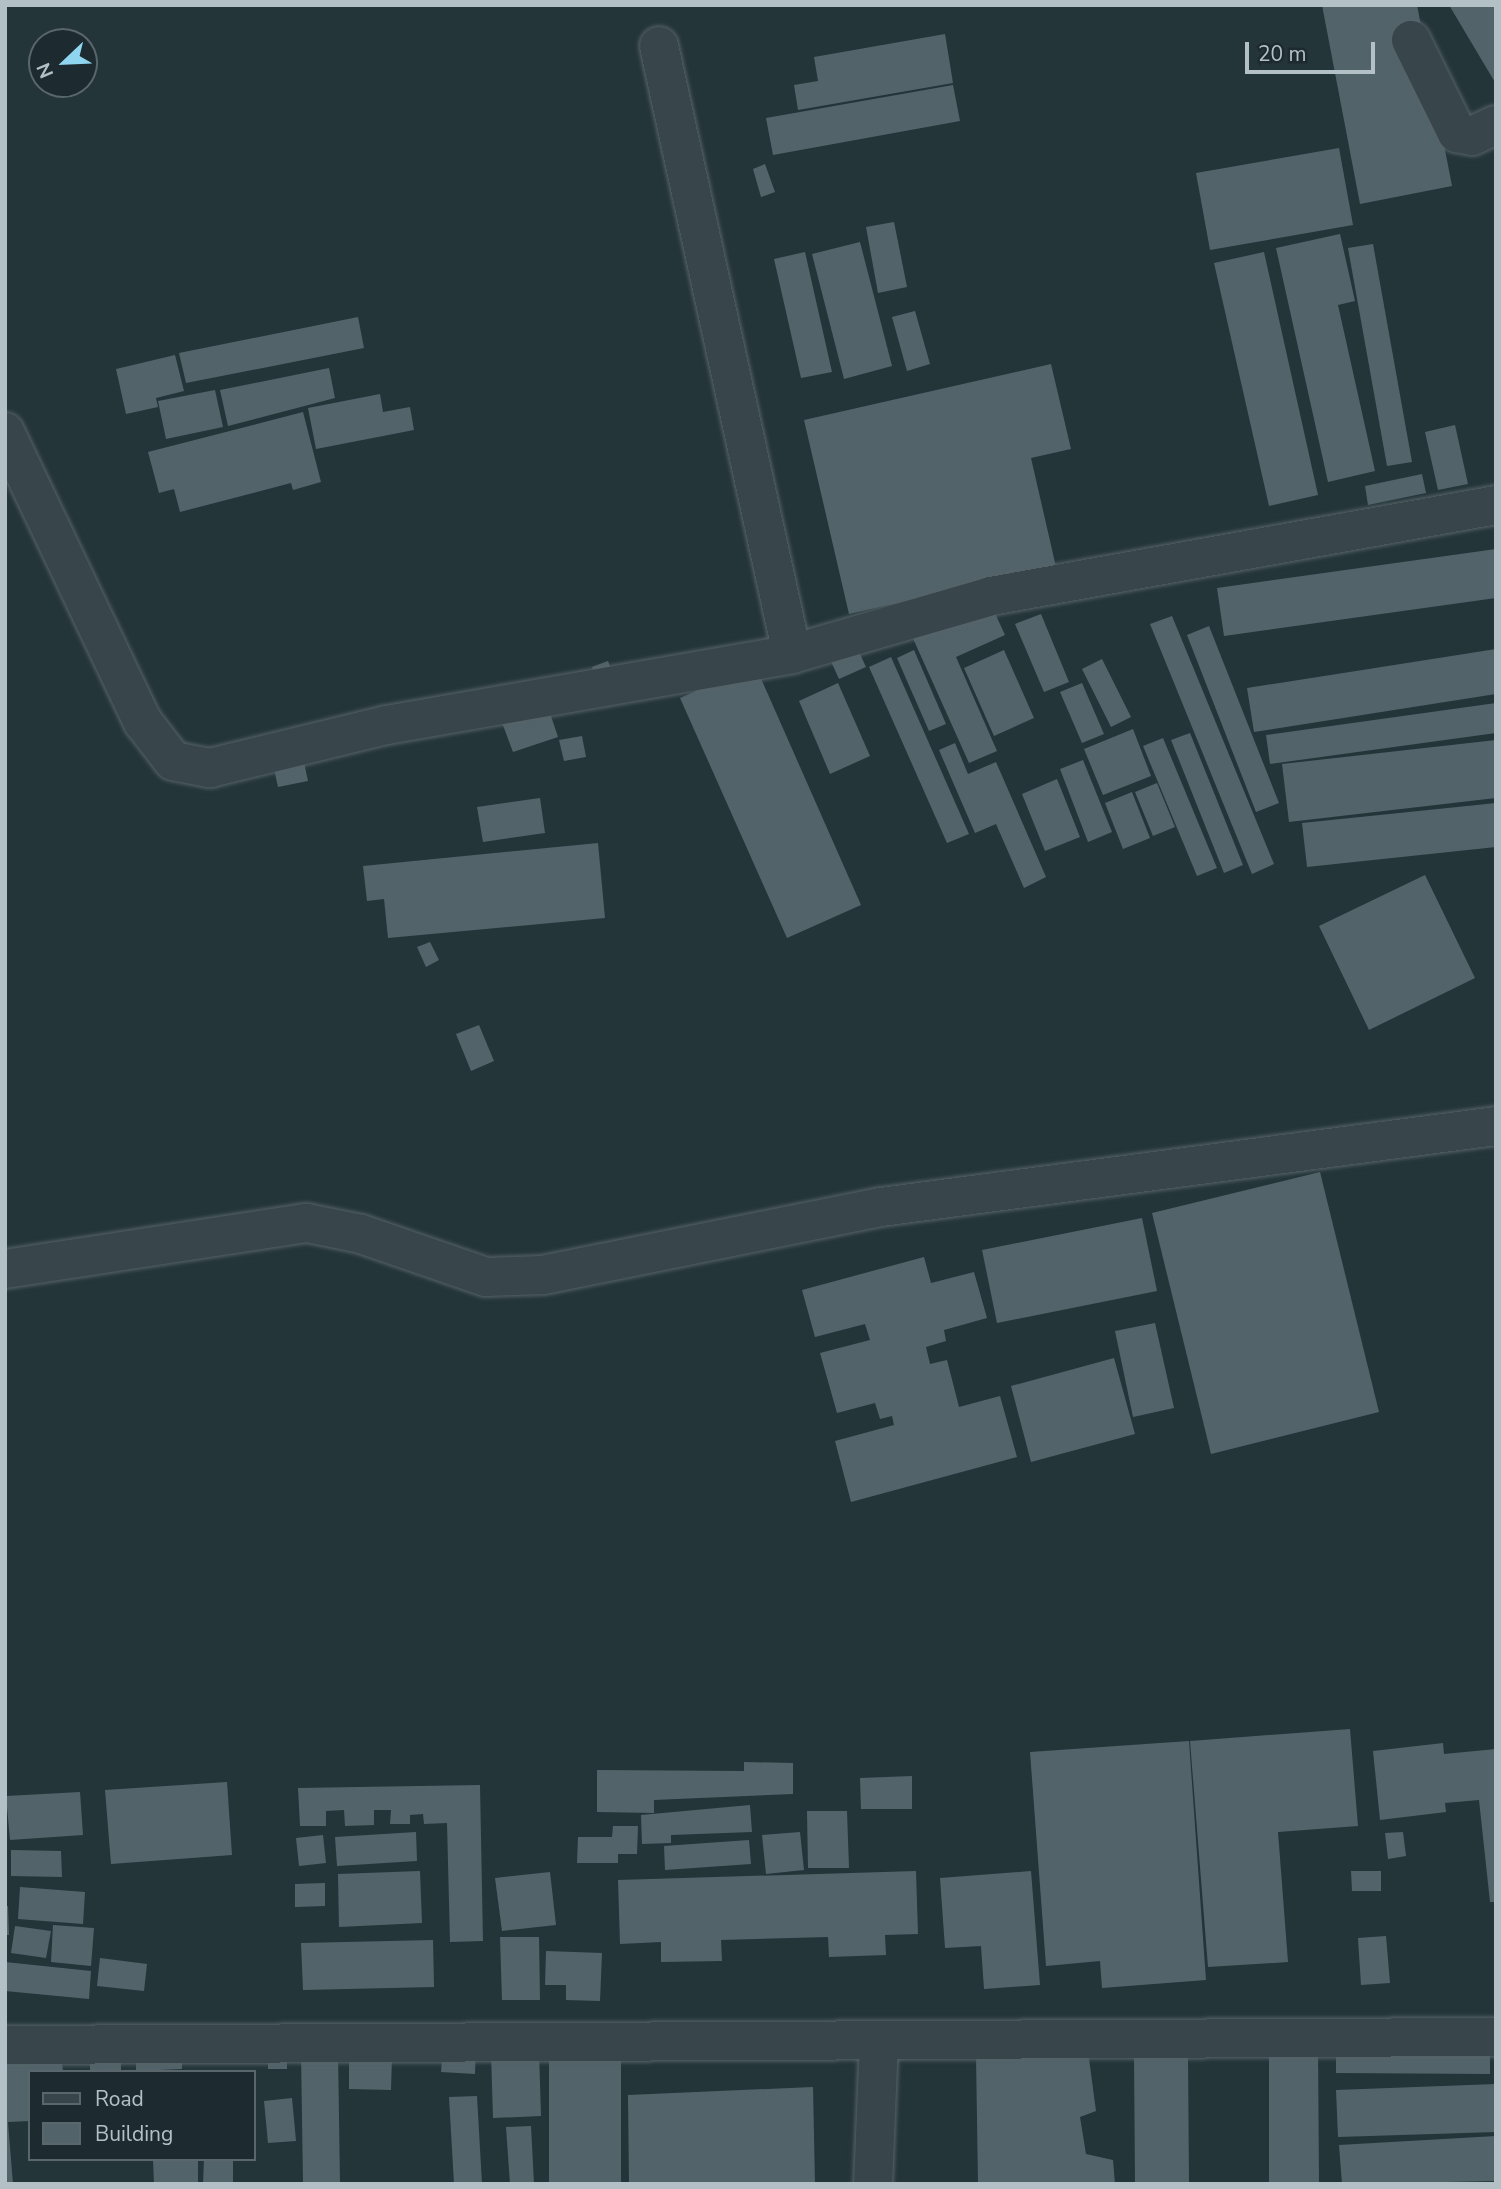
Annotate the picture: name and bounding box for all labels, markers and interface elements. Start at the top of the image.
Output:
north arrow [28,28,98,98]
scale bar [1249,28,1378,72]
text: 20 m [1258,40,1307,68]
text: N [31,59,60,82]
legend [28,2070,256,2161]
text: Road [95,2085,144,2113]
text: Building [95,2120,173,2148]

